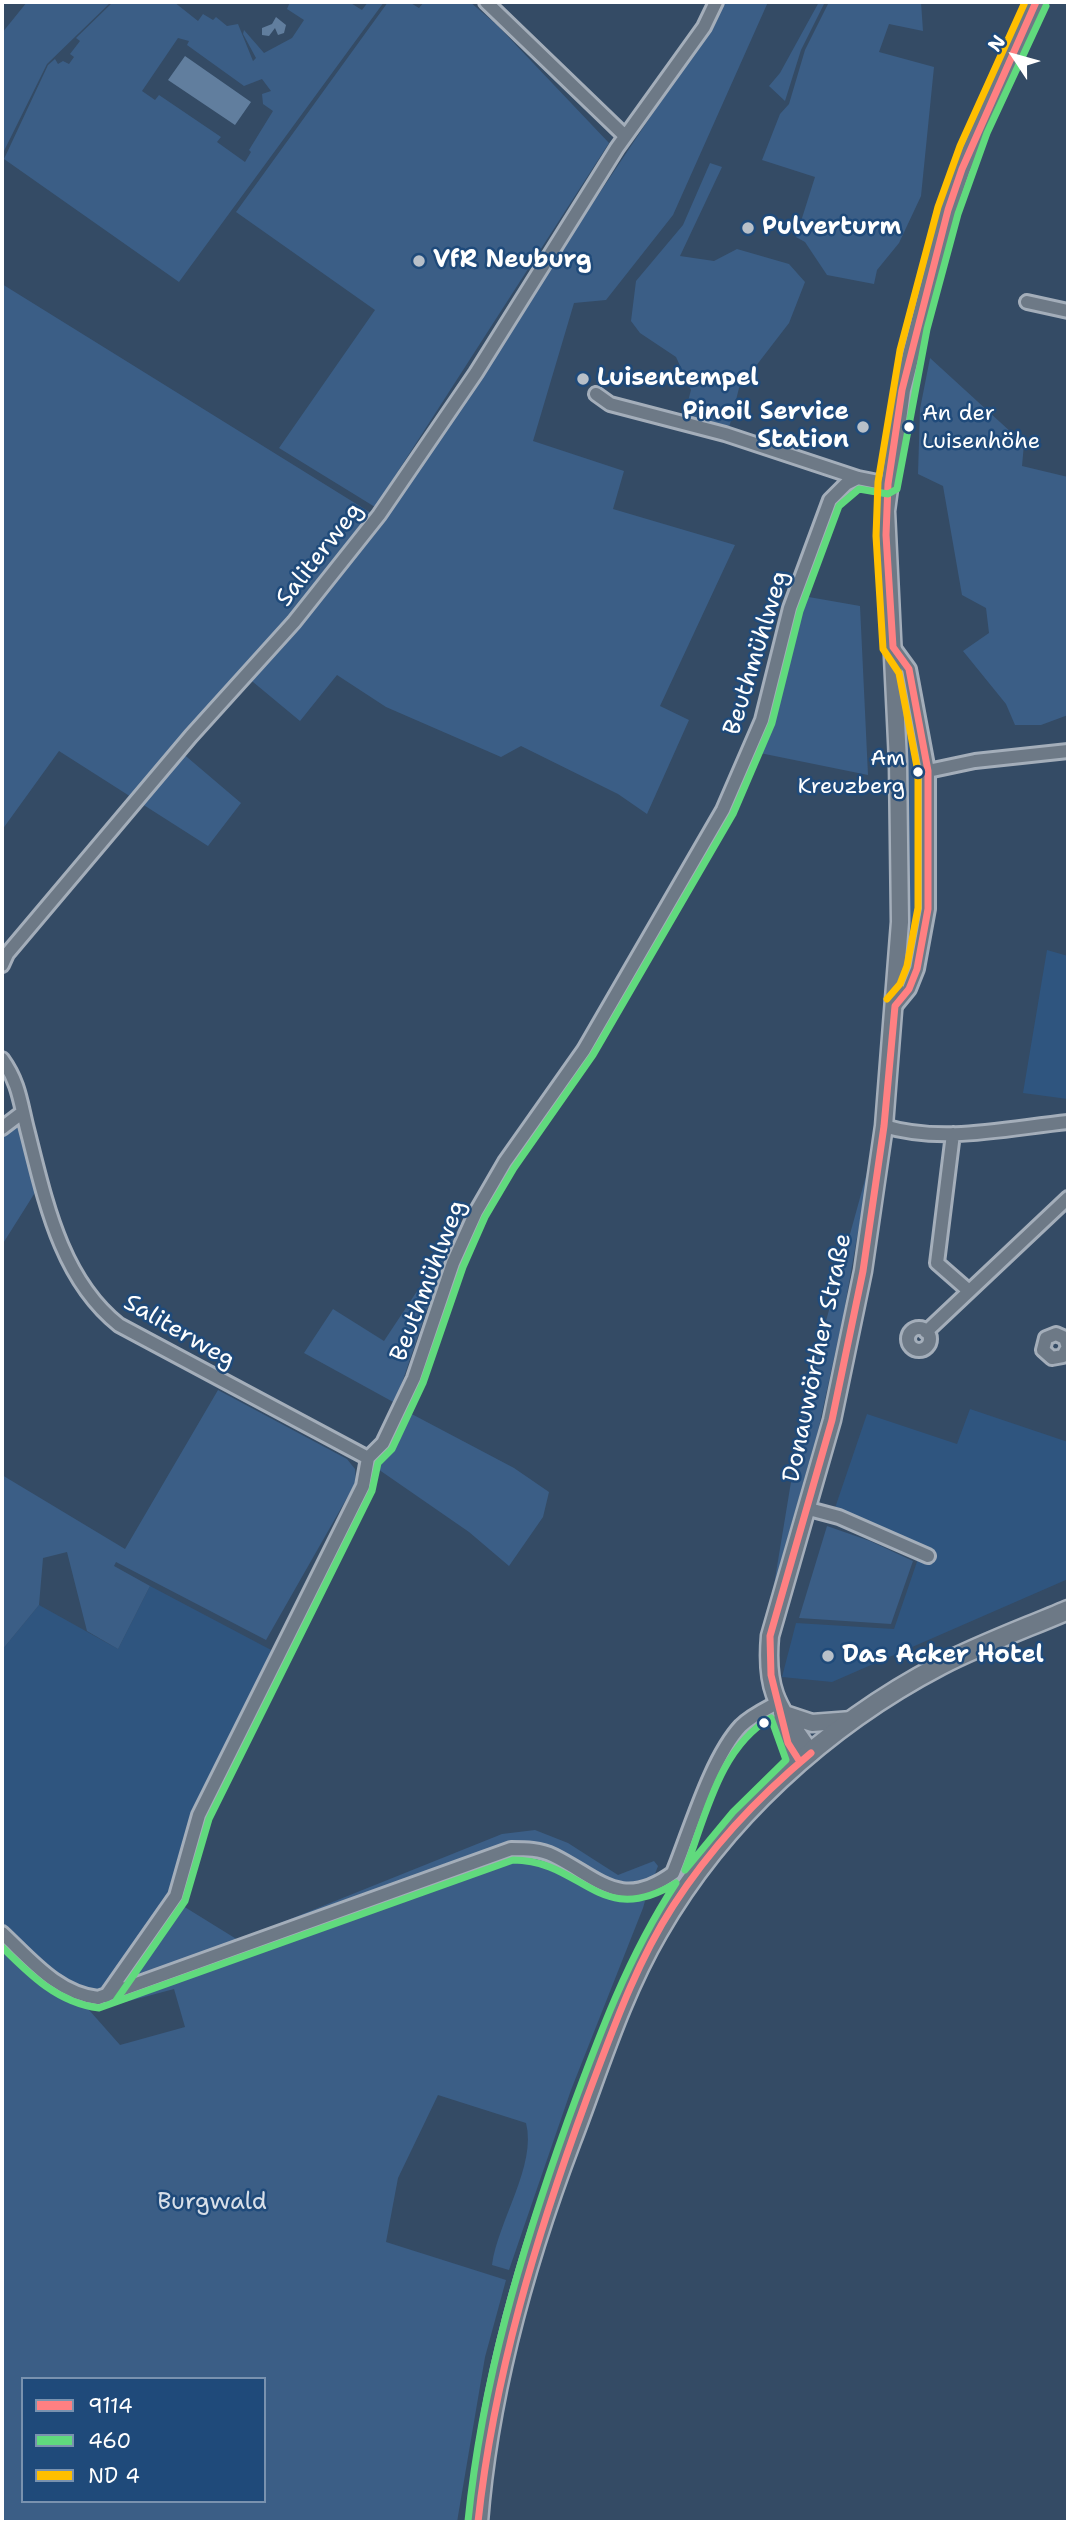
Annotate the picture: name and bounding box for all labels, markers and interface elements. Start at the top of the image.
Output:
north arrow [979,21,1049,91]
text: N [982,30,1011,57]
place label: Pulverturm [762,214,901,242]
marker: Pulverturm [740,220,756,236]
place label: VfR Neuburg [433,247,591,275]
marker: VfR Neuburg [411,253,427,269]
place label: Luisentempel [597,365,759,393]
marker: Luisentempel [575,371,591,387]
place label: Pinoil Service Station [683,399,849,455]
place label: An der Luisenhöhe [922,401,1040,452]
marker: Pinoil Service Station [855,419,871,435]
marker: An der Luisenhöhe [902,420,916,434]
street label: Saliterweg [270,497,370,613]
street label: Beuthmühlweg [718,567,796,739]
place label: Am Kreuzberg [797,746,905,798]
marker: Am Kreuzberg [911,765,925,779]
street label: Beuthmühlweg [385,1196,473,1366]
street label: Donauwörther Straße [778,1231,858,1485]
street label: Saliterweg [118,1289,240,1375]
place label: Das Acker Hotel [842,1642,1044,1670]
marker: Das Acker Hotel [820,1648,836,1664]
unlabelled marker [757,1716,771,1730]
park label: Burgwald [157,2189,267,2217]
legend [21,2377,266,2503]
text: 9114 [88,2392,133,2420]
text: 460 [88,2427,131,2455]
text: ND 4 [88,2462,140,2490]

